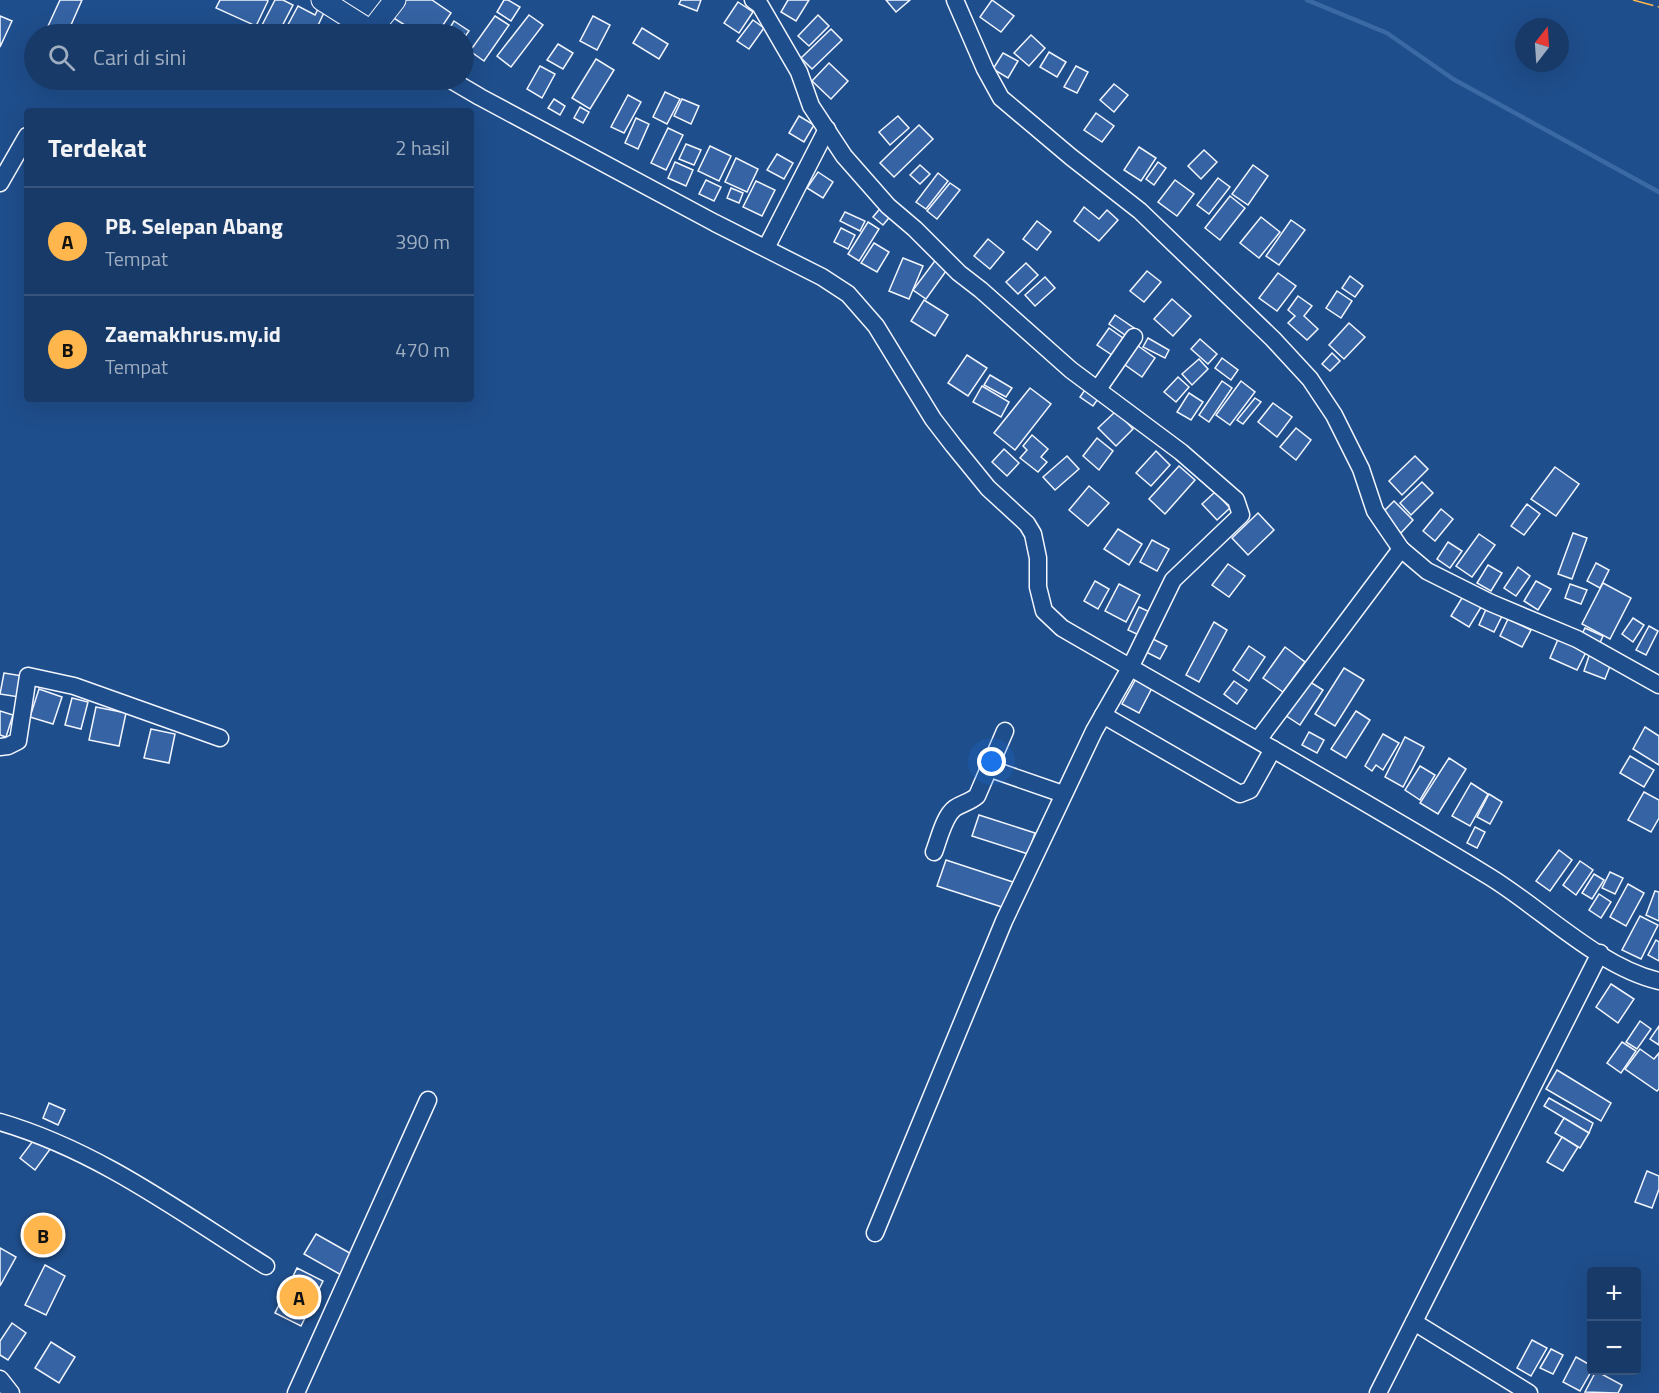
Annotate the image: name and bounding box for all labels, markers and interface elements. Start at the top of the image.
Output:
north arrow [1515,18,1569,72]
search box [24,24,474,90]
text: Cari di sini [93,40,186,74]
icon: search [45,41,78,74]
text: Terdekat [48,128,147,167]
text: 2 hasil [395,132,450,163]
text: PB. Selepan Abang [105,209,283,243]
text: A [61,226,74,257]
text: 390 m [395,226,450,257]
text: Tempat [105,243,168,274]
text: Zaemakhrus.my.id [105,317,281,351]
text: B [61,334,74,365]
text: 470 m [395,334,450,365]
text: Tempat [105,351,168,382]
your location [977,747,1006,776]
pin: B [24,1212,63,1258]
map controls [1587,1267,1641,1375]
button: + [1587,1267,1641,1321]
pin: A [280,1274,318,1320]
button: − [1587,1321,1641,1375]

